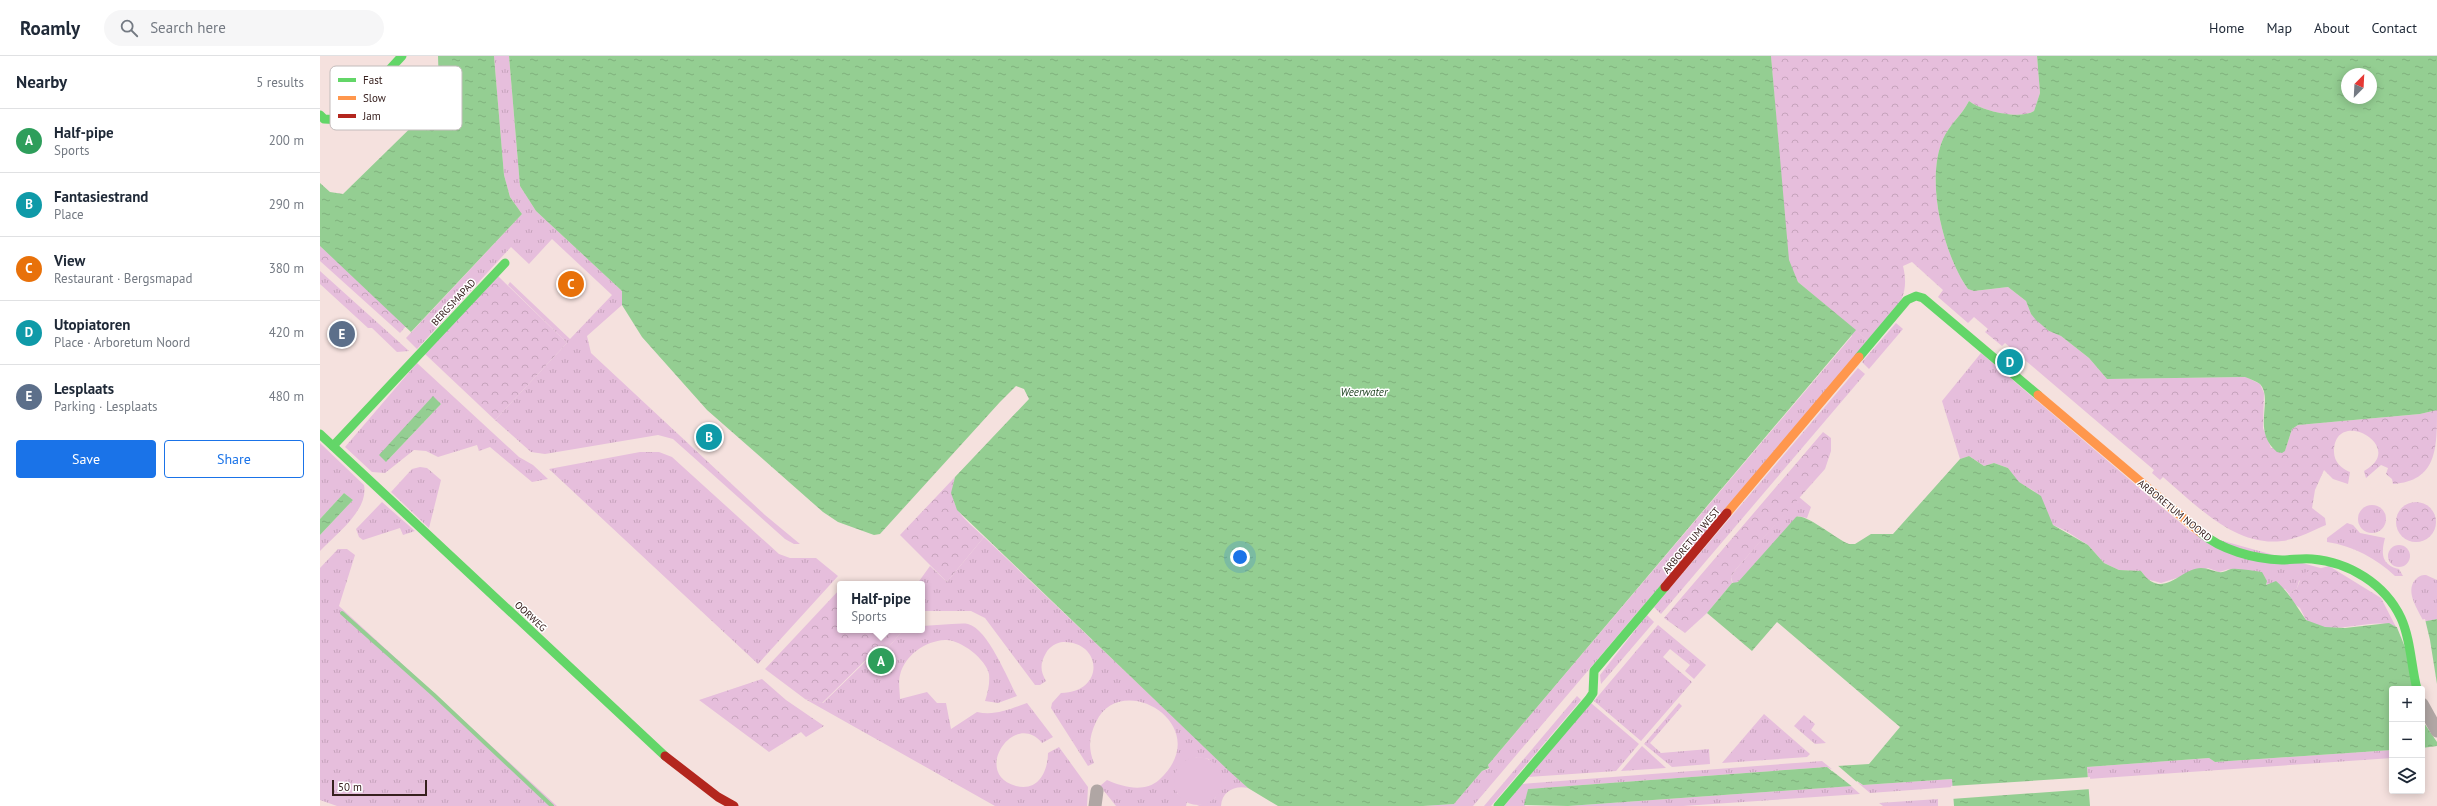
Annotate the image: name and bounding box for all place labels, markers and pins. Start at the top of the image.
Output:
pin: C [558,269,584,299]
pin: E [329,319,355,349]
pin: D [1997,347,2023,377]
pin: B [696,422,722,452]
pin: A [868,646,894,676]

